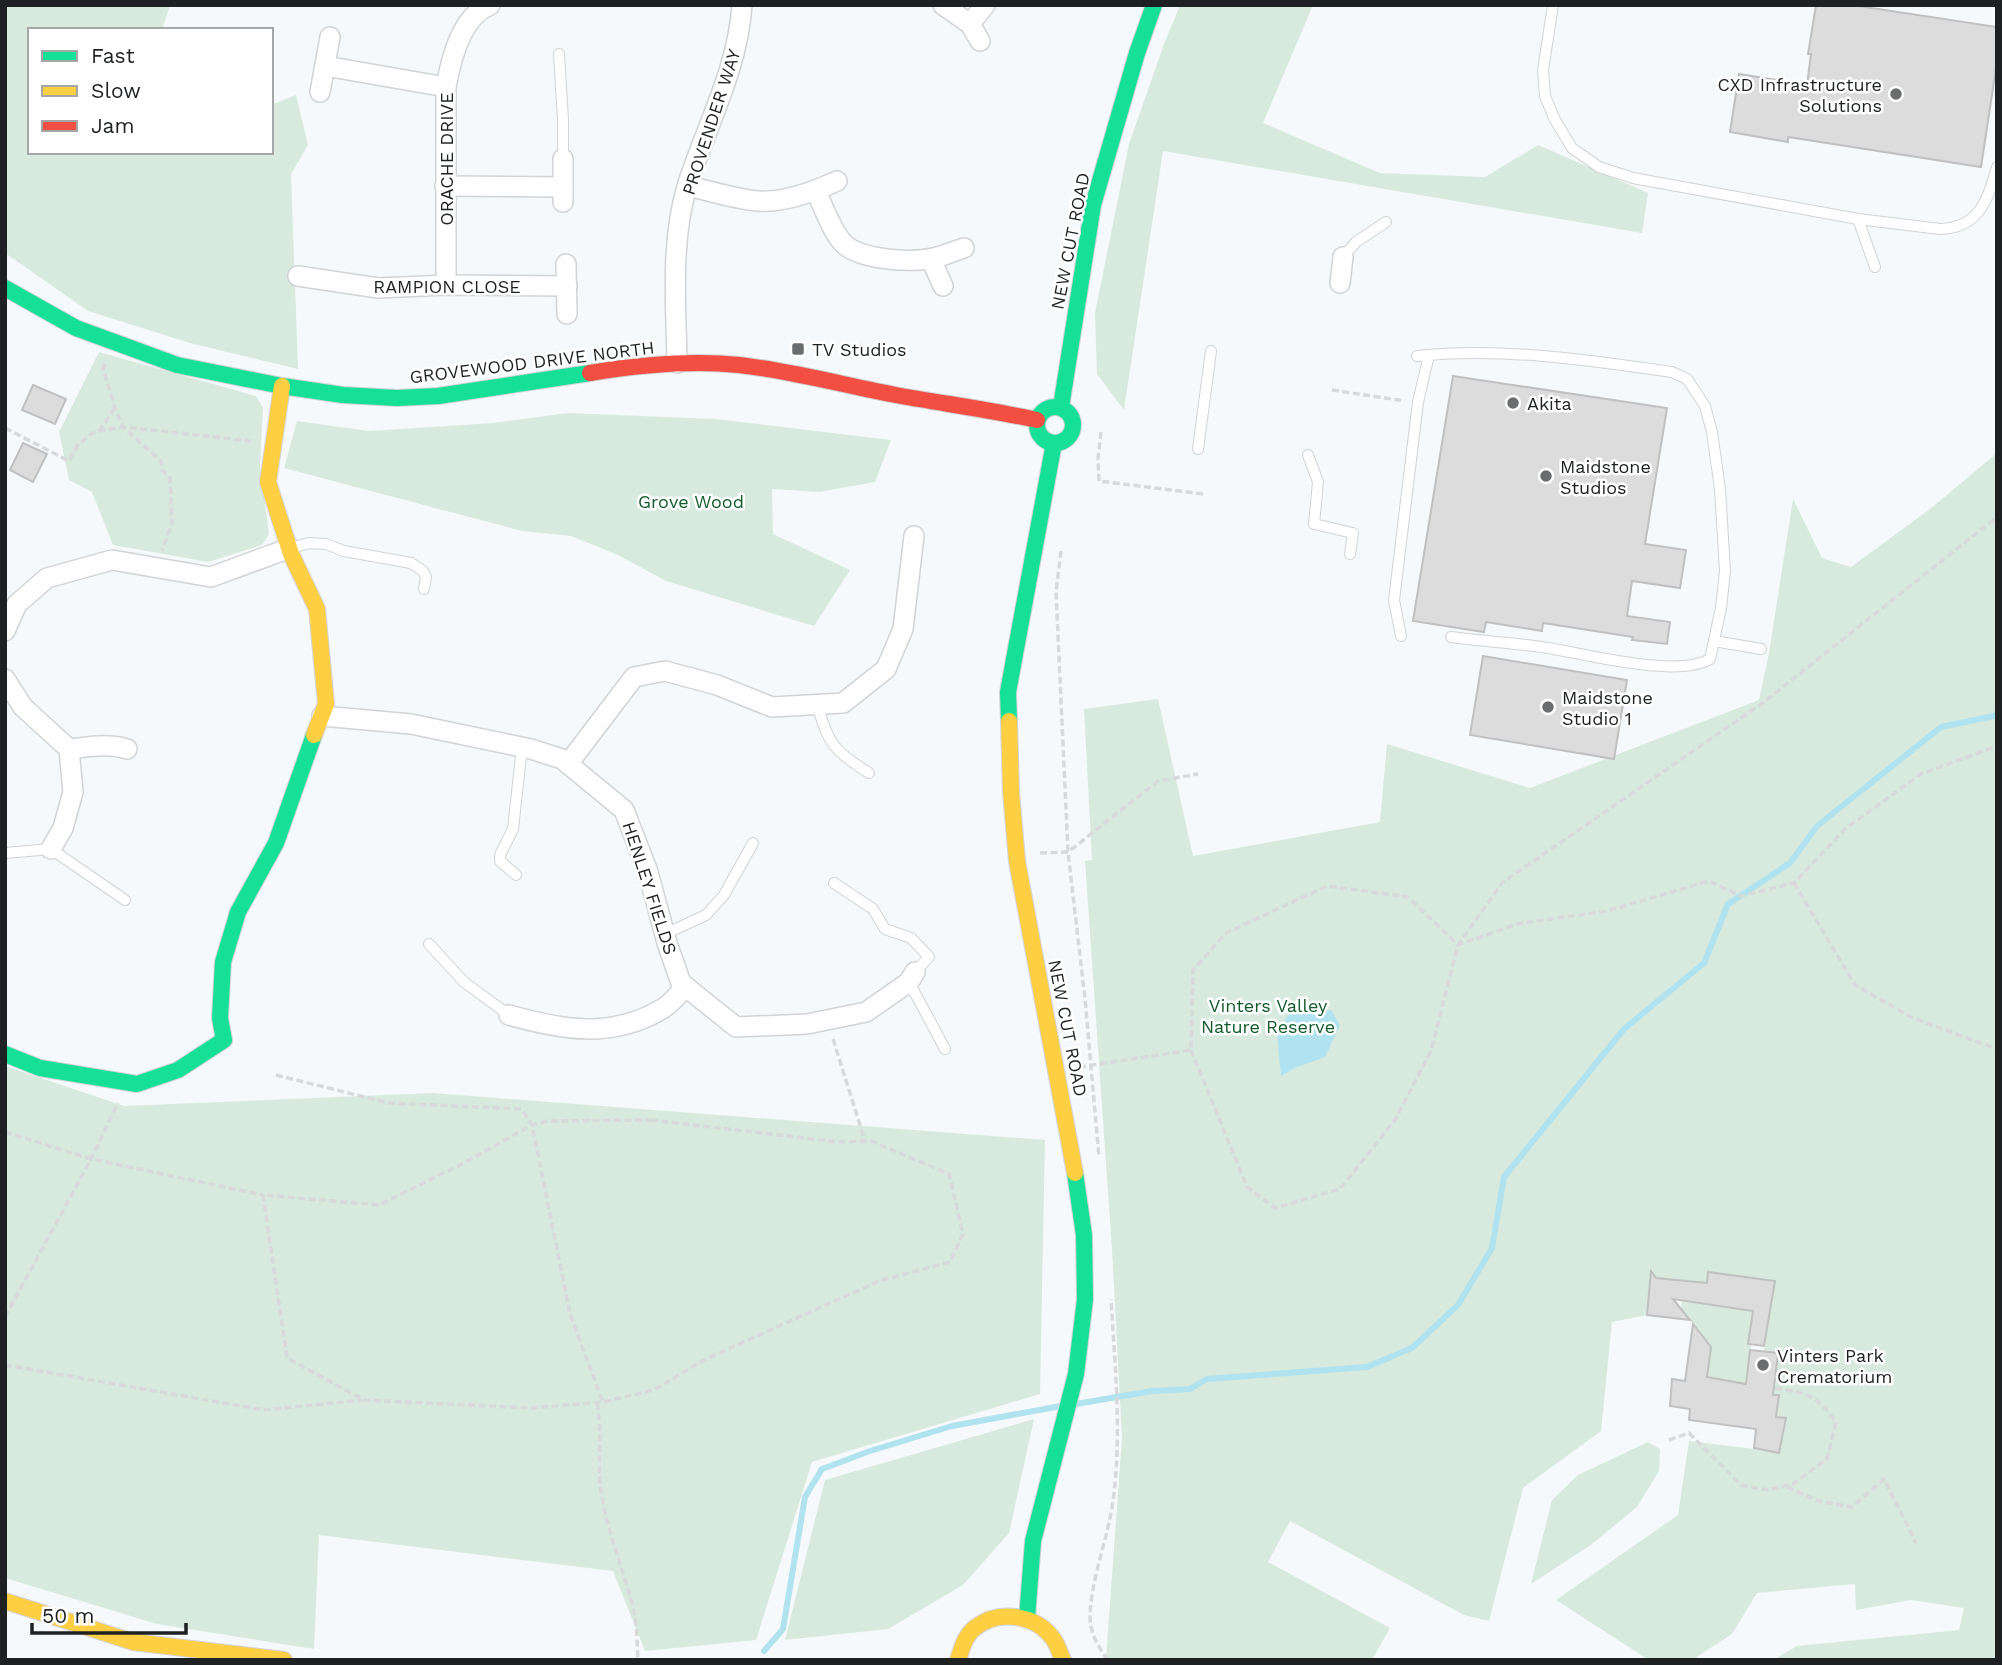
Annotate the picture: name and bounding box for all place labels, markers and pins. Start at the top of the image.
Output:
place label: CXD Infrastructure Solutions [1717,74,1882,116]
marker: CXD Infrastructure Solutions [1888,86,1904,102]
place label: TV Studios [812,339,907,360]
marker: TV Studios [790,341,806,357]
place label: Akita [1527,393,1572,414]
marker: Akita [1505,395,1521,411]
place label: Maidstone Studios [1560,456,1651,498]
marker: Maidstone Studios [1538,468,1554,484]
place label: Maidstone Studio 1 [1562,687,1653,729]
marker: Maidstone Studio 1 [1540,699,1556,715]
place label: Vinters Park Crematorium [1777,1345,1893,1387]
marker: Vinters Park Crematorium [1755,1357,1771,1373]

